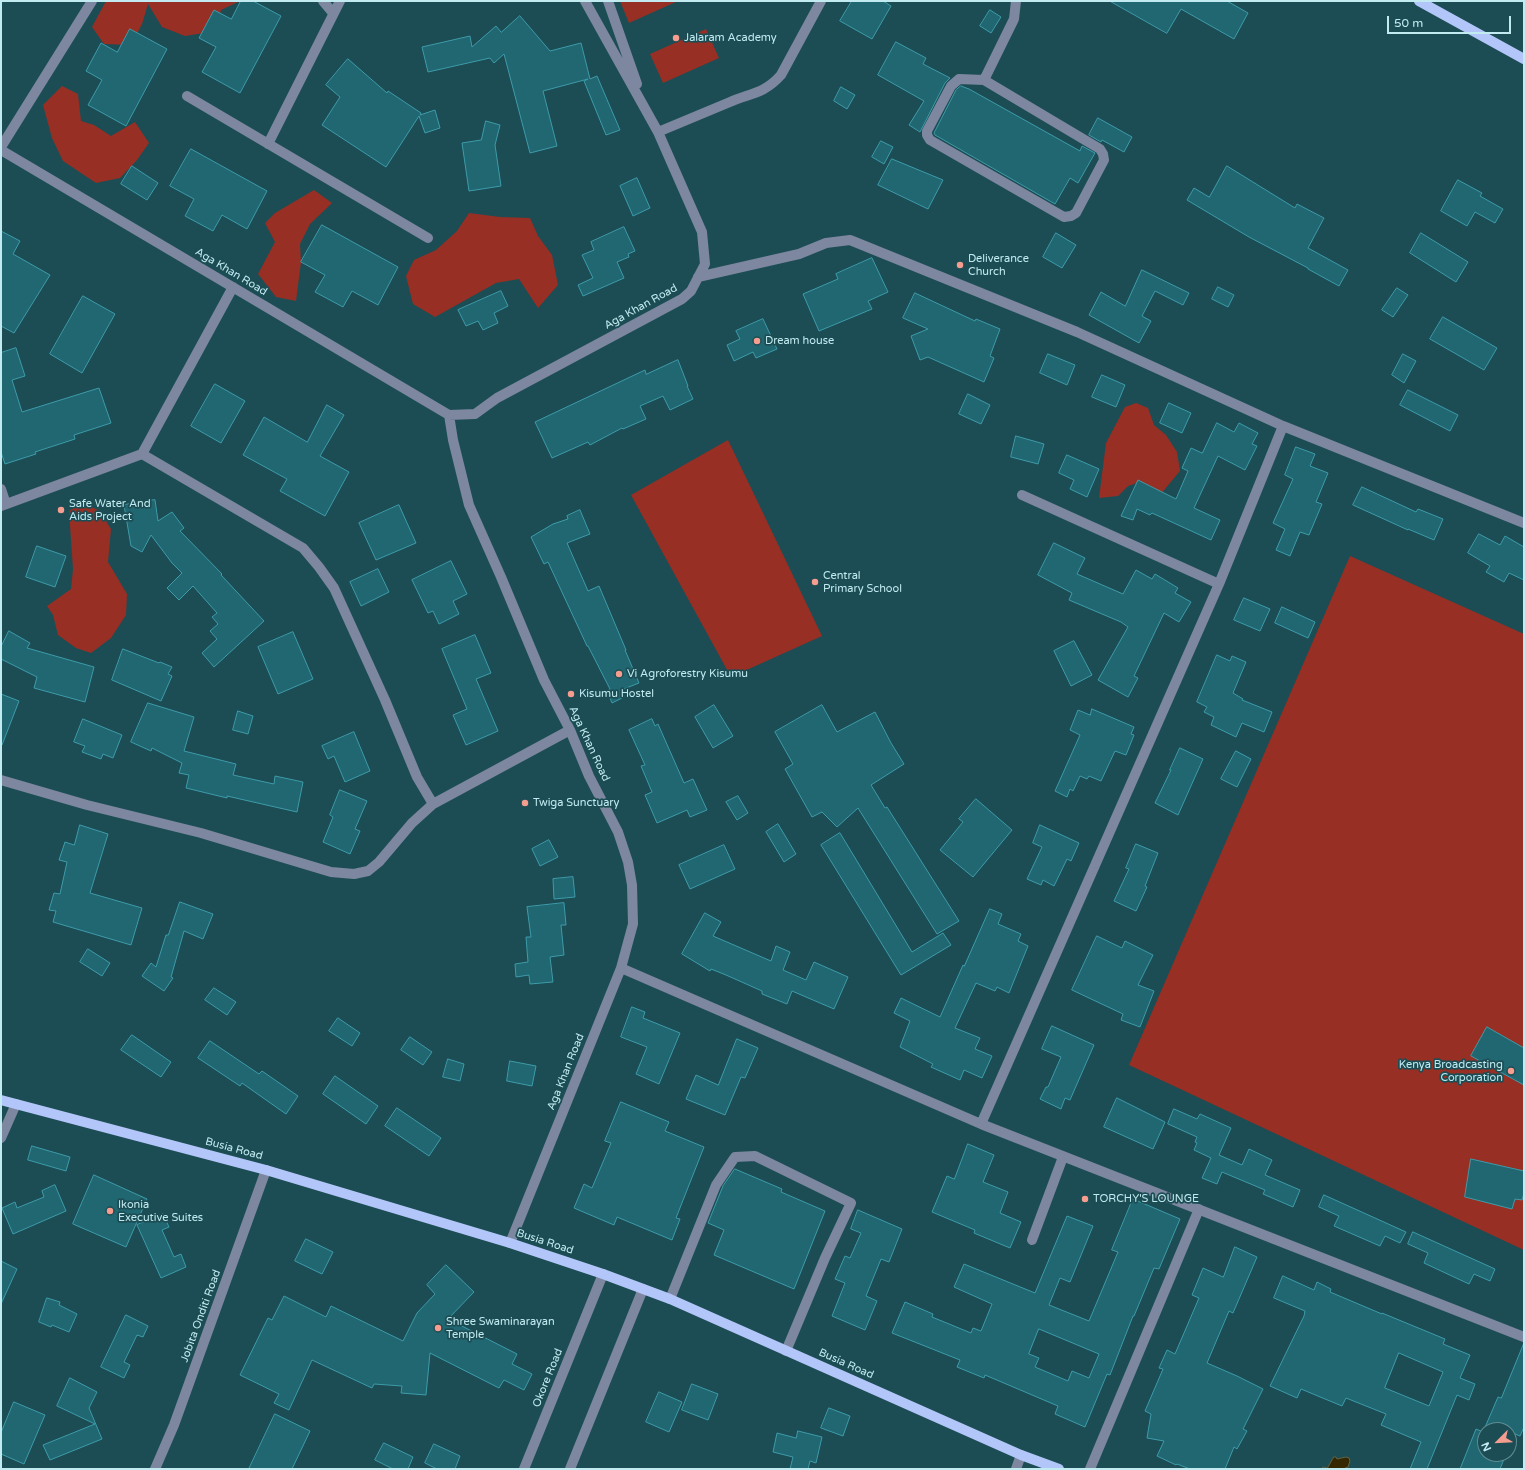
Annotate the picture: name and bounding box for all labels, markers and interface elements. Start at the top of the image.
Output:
scale bar [1389,8,1513,34]
text: 50 m [1394,16,1423,30]
place label: Jalaram Academy [684,31,777,45]
marker: Jalaram Academy [671,33,681,43]
street label: Aga Khan Road [193,245,269,299]
place label: Deliverance Church [968,252,1029,278]
marker: Deliverance Church [955,260,965,270]
street label: Aga Khan Road [602,281,680,333]
place label: Dream house [765,334,834,348]
marker: Dream house [752,336,762,346]
place label: Safe Water And Aids Project [69,497,151,523]
marker: Safe Water And Aids Project [56,505,66,515]
place label: Central Primary School [823,569,902,595]
marker: Central Primary School [810,577,820,587]
place label: Vi Agroforestry Kisumu [627,667,748,681]
marker: Vi Agroforestry Kisumu [614,669,624,679]
place label: Kisumu Hostel [579,687,654,701]
marker: Kisumu Hostel [566,689,576,699]
street label: Aga Khan Road [566,704,612,784]
place label: Twiga Sunctuary [533,796,619,810]
marker: Twiga Sunctuary [520,798,530,808]
street label: Aga Khan Road [545,1032,587,1112]
place label: Kenya Broadcasting Corporation [1399,1058,1503,1084]
marker: Kenya Broadcasting Corporation [1506,1066,1516,1076]
street label: Busia Road [204,1135,264,1163]
place label: TORCHY'S LOUNGE [1093,1192,1199,1206]
marker: TORCHY'S LOUNGE [1080,1194,1090,1204]
place label: Ikonia Executive Suites [118,1198,203,1224]
marker: Ikonia Executive Suites [105,1206,115,1216]
street label: Busia Road [515,1227,575,1257]
street label: Jobita Onditi Road [178,1268,224,1364]
place label: Shree Swaminarayan Temple [446,1315,555,1341]
marker: Shree Swaminarayan Temple [433,1323,443,1333]
street label: Busia Road [816,1346,876,1382]
street label: Okore Road [530,1347,566,1409]
north arrow [1477,1422,1517,1462]
text: N [1479,1440,1494,1453]

